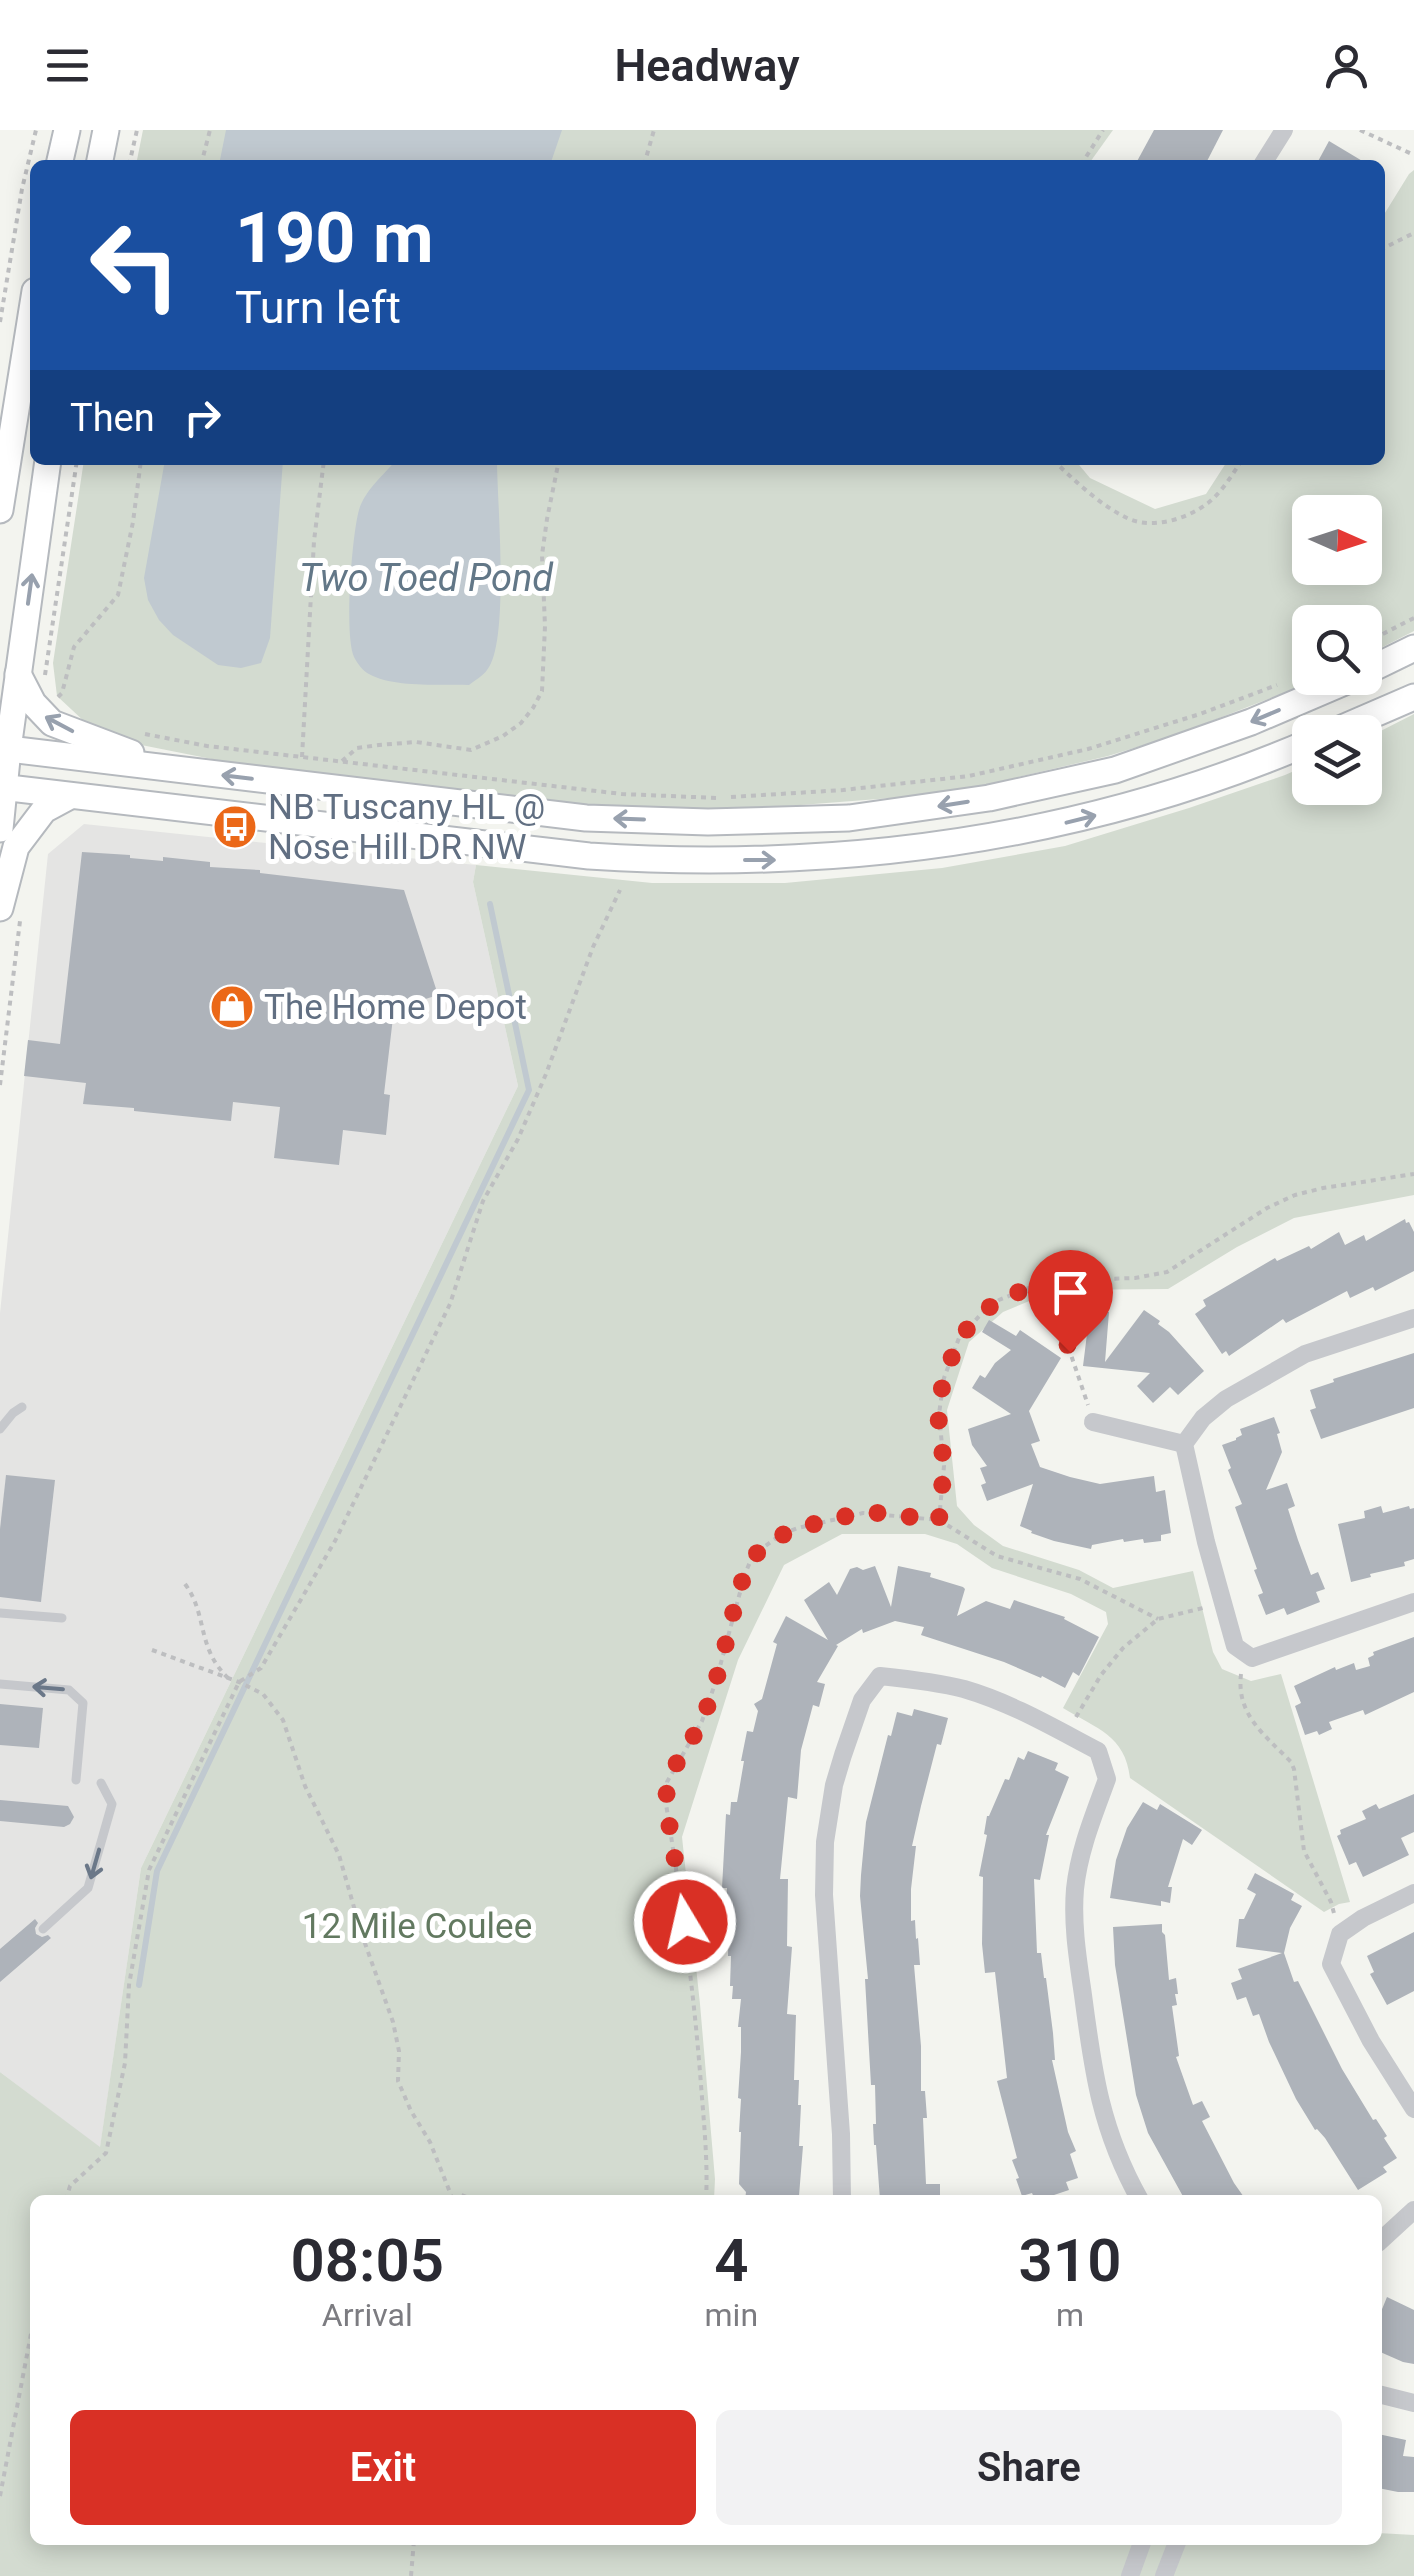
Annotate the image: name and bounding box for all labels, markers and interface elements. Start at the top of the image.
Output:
icon: menu [40,38,95,93]
icon: person [1319,38,1374,93]
text: Headway [615,39,800,92]
text: 190 m [235,197,434,279]
icon: left [70,200,200,330]
text: Turn left [235,281,401,334]
icon: right [175,390,230,445]
text: Then [70,396,155,440]
north arrow [1292,495,1382,585]
map controls [1292,495,1382,805]
water label: Two Toed Pond [299,556,554,600]
one-way arrow [22,573,40,605]
button: search [1292,605,1382,695]
one-way arrow [1250,708,1281,726]
one-way arrow [45,714,74,733]
button: layers [1292,715,1382,805]
one-way arrow [221,767,253,786]
place label: NB Tuscany HL @ Nose Hill DR NW [268,787,545,868]
one-way arrow [937,795,970,814]
bus stop icon: NB Tuscany HL @ Nose Hill DR NW [212,804,258,850]
one-way arrow [1064,809,1096,827]
one-way arrow [614,810,646,829]
one-way arrow [742,850,775,870]
shop icon: The Home Depot [209,984,255,1030]
place label: The Home Depot [264,987,527,1028]
pin [1028,1250,1113,1353]
icon: arrive [1043,1265,1098,1320]
one-way arrow [32,1678,64,1697]
one-way arrow [85,1847,103,1879]
position arrow [633,1870,737,1974]
park label: 12 Mile Coulee [302,1906,532,1947]
text: 08:05 [291,2225,444,2296]
text: 4 [714,2225,748,2296]
text: 310 [1019,2225,1121,2296]
text: Arrival [322,2296,413,2334]
text: min [705,2296,758,2334]
text: m [1056,2296,1084,2334]
button: Exit [70,2410,696,2525]
button: Share [716,2410,1342,2525]

